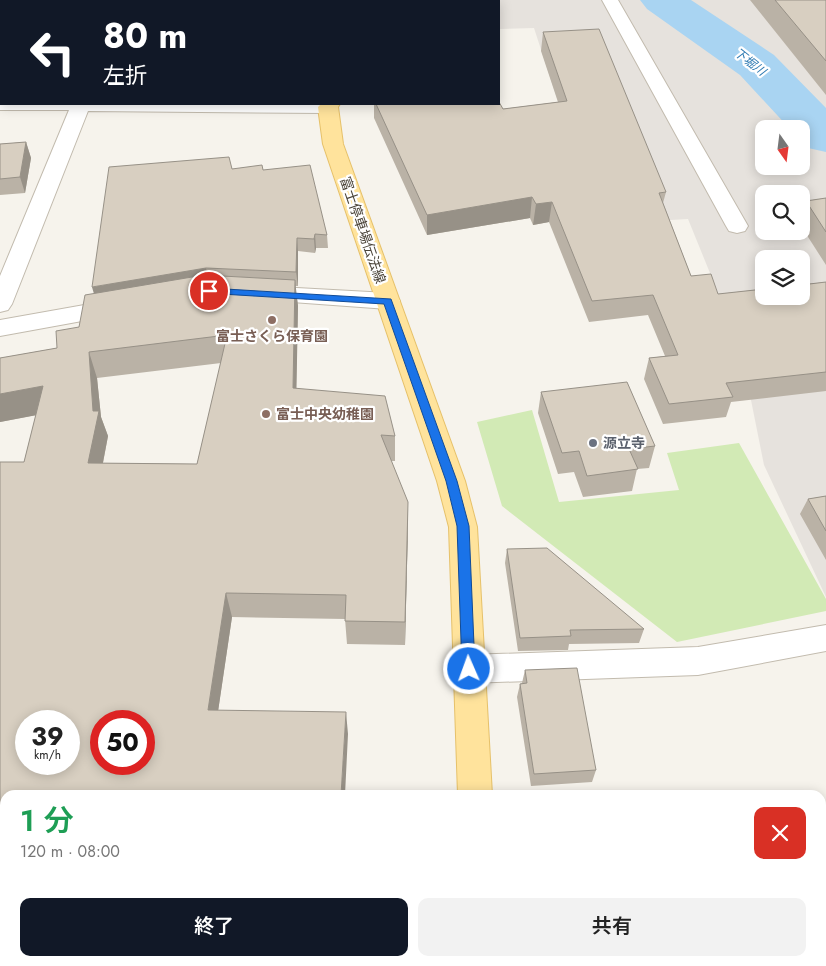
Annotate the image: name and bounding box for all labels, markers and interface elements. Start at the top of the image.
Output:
text: 80 m [103,11,187,61]
icon: left [20,20,85,85]
water label: 下堀川 [730,44,771,81]
text: 左折 [103,59,147,91]
north arrow [755,120,810,175]
map controls [755,120,810,305]
street label: 富士停車場伝法線 [335,174,391,286]
button: search [755,185,810,240]
button: layers [755,250,810,305]
pin [188,270,230,312]
icon: arrive [195,277,223,305]
marker: 富士さくら保育園 [266,314,278,326]
place label: 富士さくら保育園 [216,326,328,346]
place label: 富士中央幼稚園 [276,404,374,424]
marker: 富士中央幼稚園 [260,408,272,420]
place label: 源立寺 [603,433,645,453]
marker: 源立寺 [587,437,599,449]
position arrow [442,642,494,694]
speed limit sign: 50 [90,710,155,775]
text: 39 [31,718,64,754]
text: km/h [34,746,61,764]
text: 1 分 [20,799,74,842]
button: close [754,807,806,859]
text: 120 m · 08:00 [20,840,120,863]
button: 終了 [20,898,408,956]
button: 共有 [418,898,806,956]

